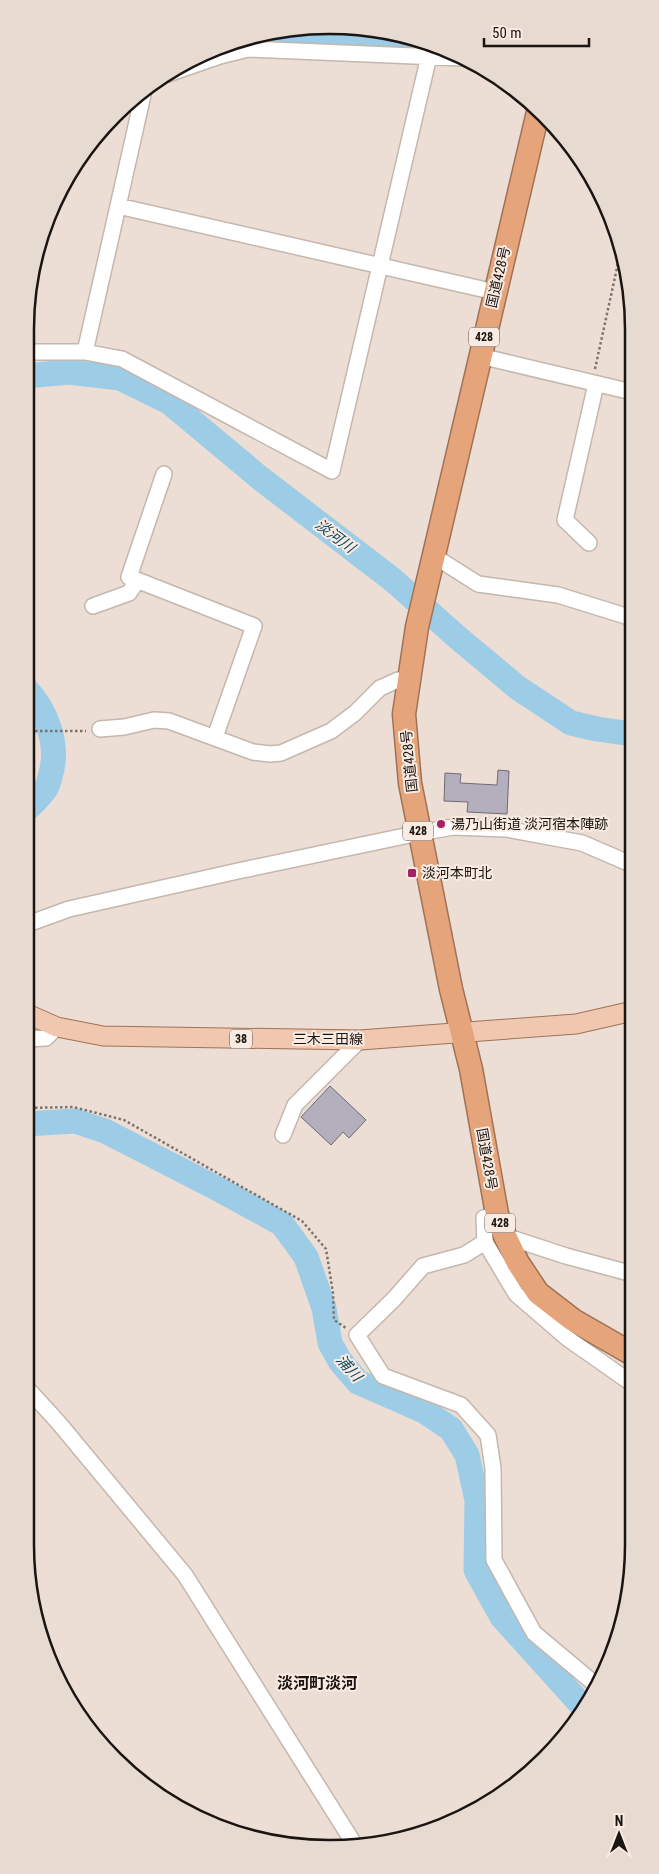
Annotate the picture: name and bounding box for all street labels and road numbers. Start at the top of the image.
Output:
street label: 国道428号 [483,245,513,309]
road number: 428 [469,328,499,347]
street label: 国道428号 [398,729,420,793]
road number: 428 [403,821,433,840]
road number: 38 [230,1030,252,1048]
street label: 三木三田線 [293,1031,363,1047]
street label: 国道428号 [474,1127,500,1191]
road number: 428 [485,1214,515,1232]

